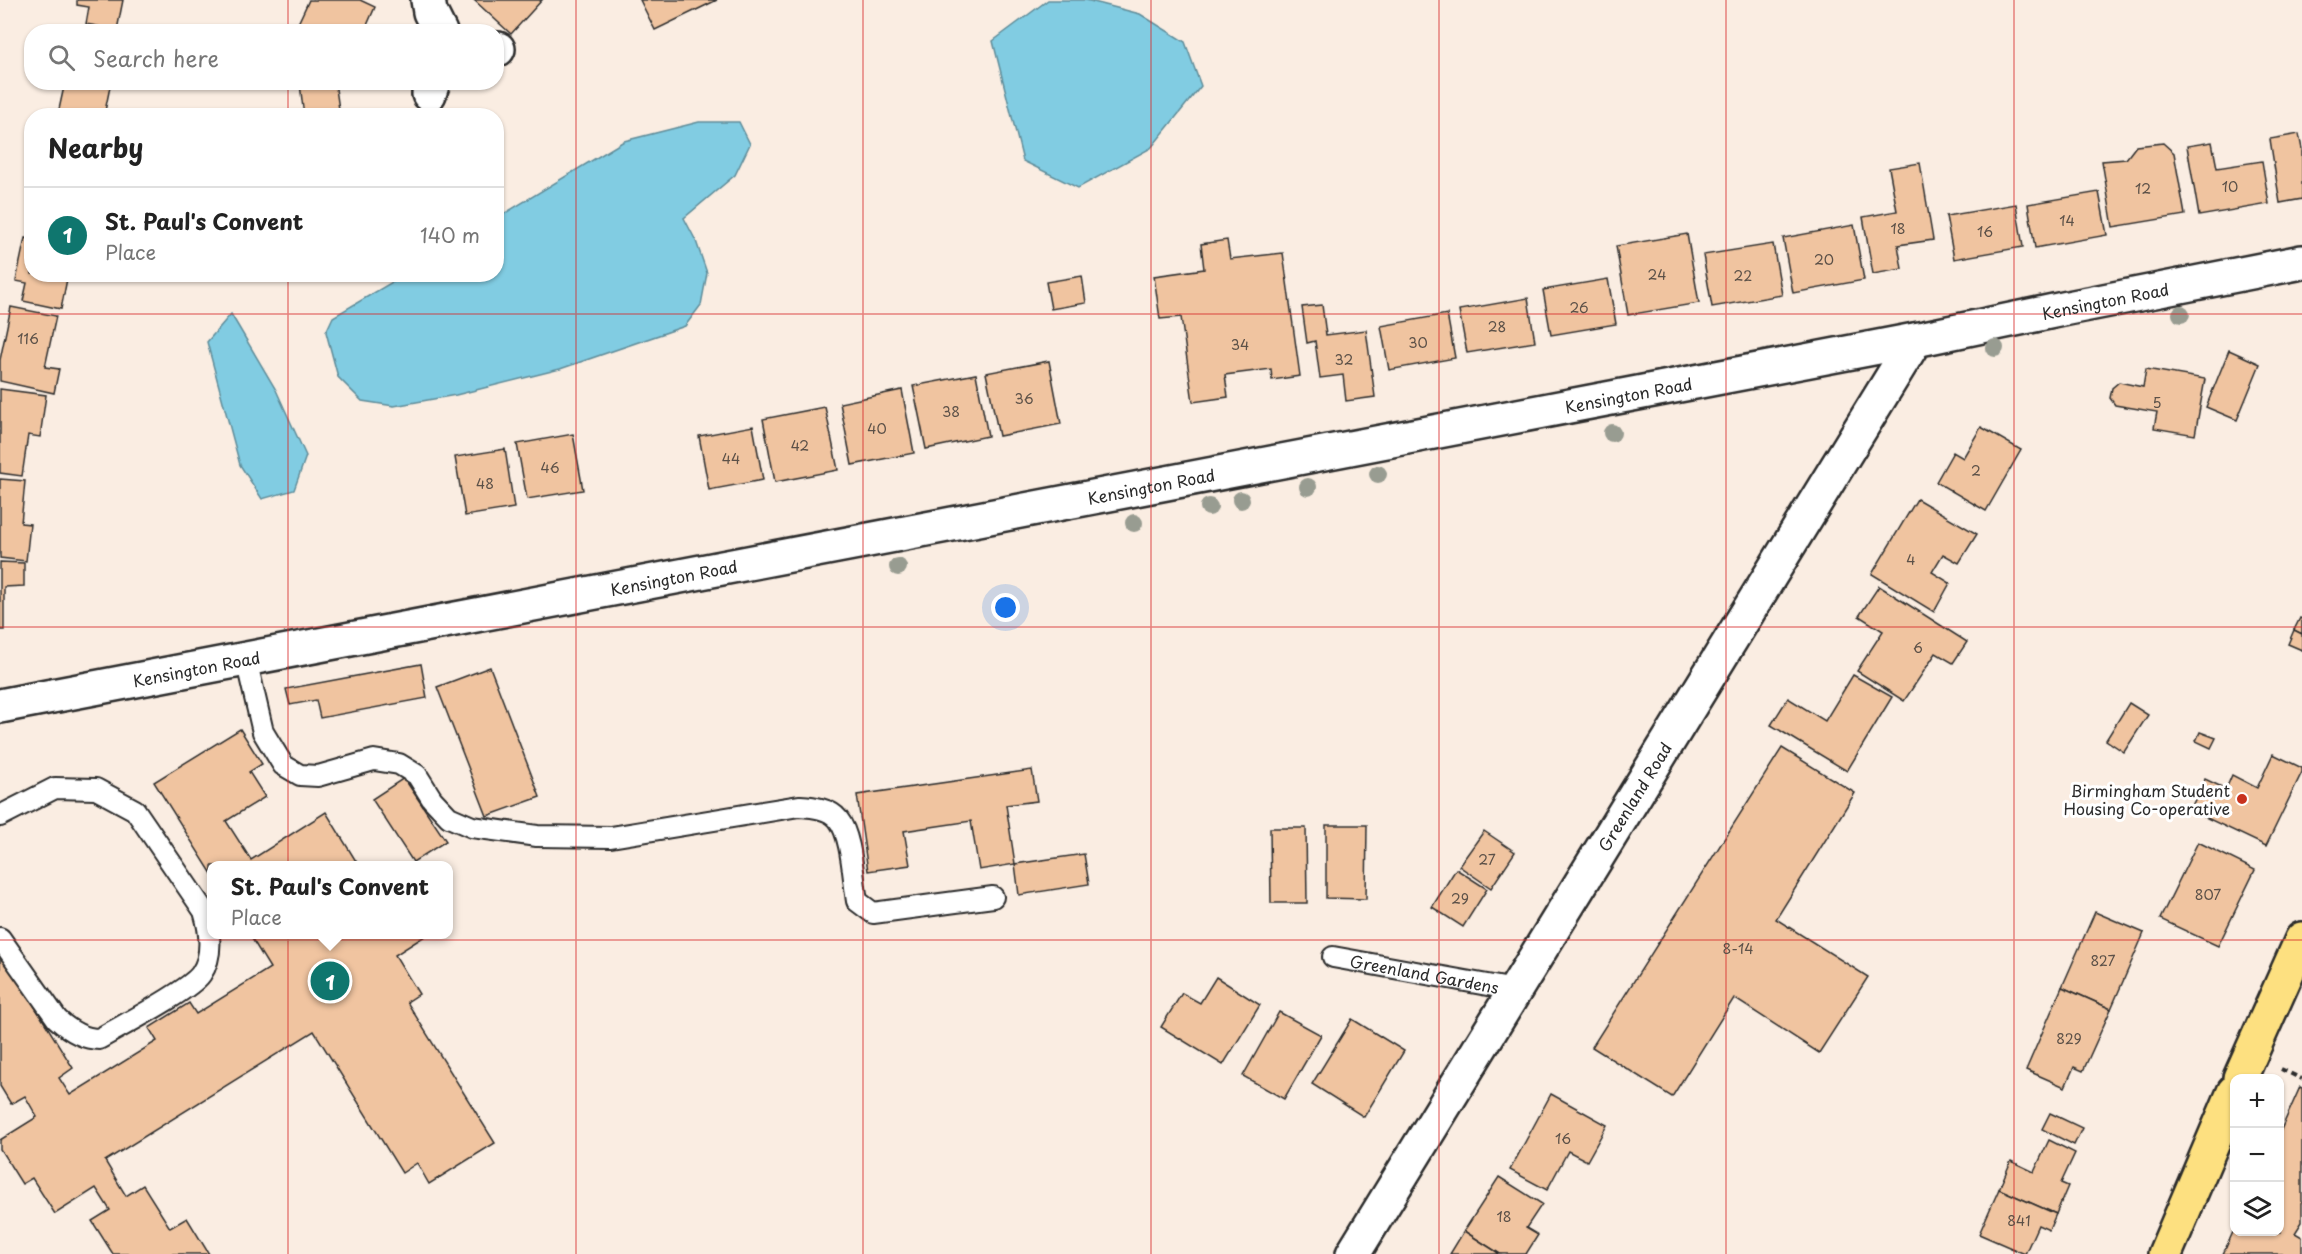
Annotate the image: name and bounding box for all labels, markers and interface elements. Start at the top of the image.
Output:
search box [24,24,504,90]
icon: search [45,41,78,74]
text: Search here [93,41,219,74]
text: Nearby [48,128,143,167]
house number: 10 [2222,176,2238,197]
house number: 12 [2135,178,2151,199]
text: St. Paul's Convent [105,204,303,237]
house number: 14 [2059,210,2075,231]
house number: 18 [1890,218,1906,239]
text: 1 [63,220,72,250]
text: 140 m [420,220,480,250]
house number: 16 [1977,221,1993,242]
text: Place [105,237,156,267]
house number: 20 [1814,249,1834,270]
house number: 24 [1648,264,1666,285]
house number: 22 [1734,265,1752,286]
street label: Kensington Road [2040,276,2171,325]
house number: 26 [1569,297,1589,318]
house number: 28 [1488,316,1506,337]
house number: 116 [17,328,39,349]
house number: 30 [1408,332,1428,353]
house number: 34 [1231,334,1249,355]
house number: 32 [1335,349,1353,370]
street label: Kensington Road [1563,371,1694,419]
house number: 36 [1014,388,1034,409]
house number: 5 [2152,392,2162,413]
house number: 38 [942,401,960,422]
house number: 40 [867,418,887,439]
house number: 42 [791,435,809,456]
house number: 44 [722,448,740,469]
house number: 46 [540,457,560,478]
house number: 2 [1971,460,1981,481]
street label: Kensington Road [1085,462,1217,510]
house number: 48 [476,473,494,494]
house number: 4 [1906,549,1916,570]
street label: Kensington Road [608,553,740,601]
your location [991,593,1020,622]
house number: 6 [1913,637,1923,658]
street label: Kensington Road [131,645,262,692]
street label: Greenland Road [1592,737,1677,856]
place label: Birmingham Student Housing Co-operative [2063,778,2230,820]
marker: Birmingham Student Housing Co-operative [2235,792,2249,806]
house number: 27 [1478,849,1496,870]
popup [207,861,453,939]
text: St. Paul's Convent [231,869,429,902]
house number: 807 [2195,884,2221,905]
house number: 29 [1451,888,1469,909]
text: Place [231,902,282,932]
house number: 8-14 [1722,938,1754,959]
street label: Greenland Gardens [1348,948,1501,999]
house number: 827 [2091,950,2116,971]
pin: 1 [310,958,350,1004]
house number: 829 [2056,1028,2082,1049]
map controls [2230,1074,2284,1236]
button: + [2230,1074,2284,1128]
house number: 16 [1555,1128,1571,1149]
button: − [2230,1128,2284,1182]
button: layers [2230,1182,2284,1236]
house number: 18 [1496,1206,1512,1227]
house number: 841 [2007,1210,2031,1231]

